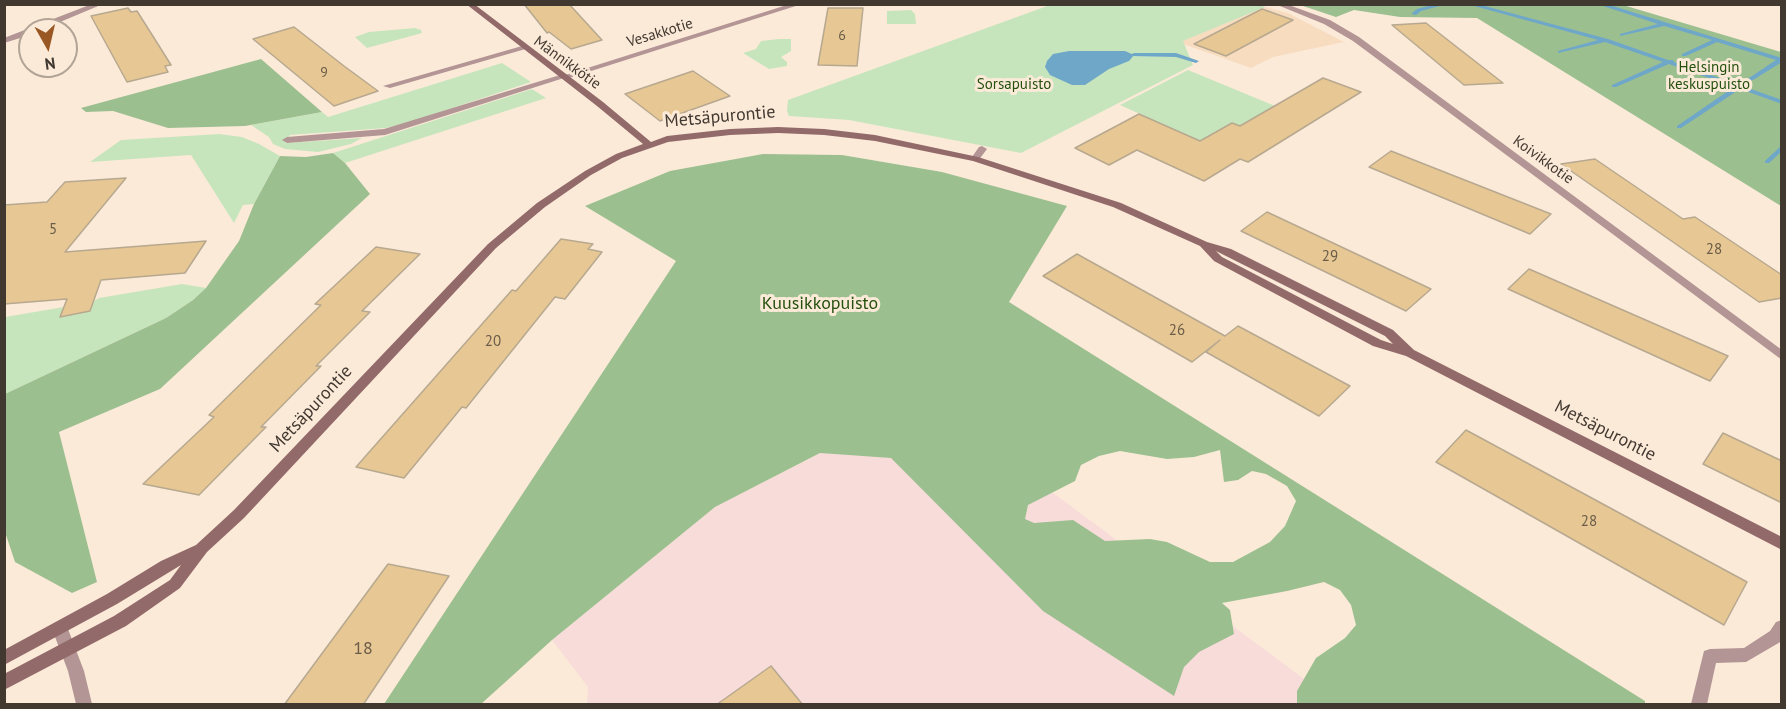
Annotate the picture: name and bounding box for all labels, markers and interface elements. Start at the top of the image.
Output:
street label: Vesakkotie [625,14,695,52]
north arrow [18,18,78,78]
house number: 6 [838,28,846,44]
street label: Männikkötie [530,33,604,93]
text: N [44,53,57,74]
park label: Helsingin keskuspuisto [1668,59,1750,94]
house number: 9 [320,65,328,81]
park label: Sorsapuisto [977,76,1051,94]
street label: Metsäpurontie [664,101,776,133]
street label: Koivikkotie [1509,132,1577,188]
house number: 5 [49,221,57,239]
house number: 28 [1706,241,1722,259]
house number: 29 [1322,248,1338,266]
park label: Kuusikkopuisto [762,293,878,315]
house number: 26 [1169,322,1185,340]
house number: 20 [485,333,501,351]
street label: Metsäpurontie [265,361,357,457]
street label: Metsäpurontie [1551,396,1659,466]
house number: 28 [1581,513,1597,531]
house number: 18 [353,638,373,660]

